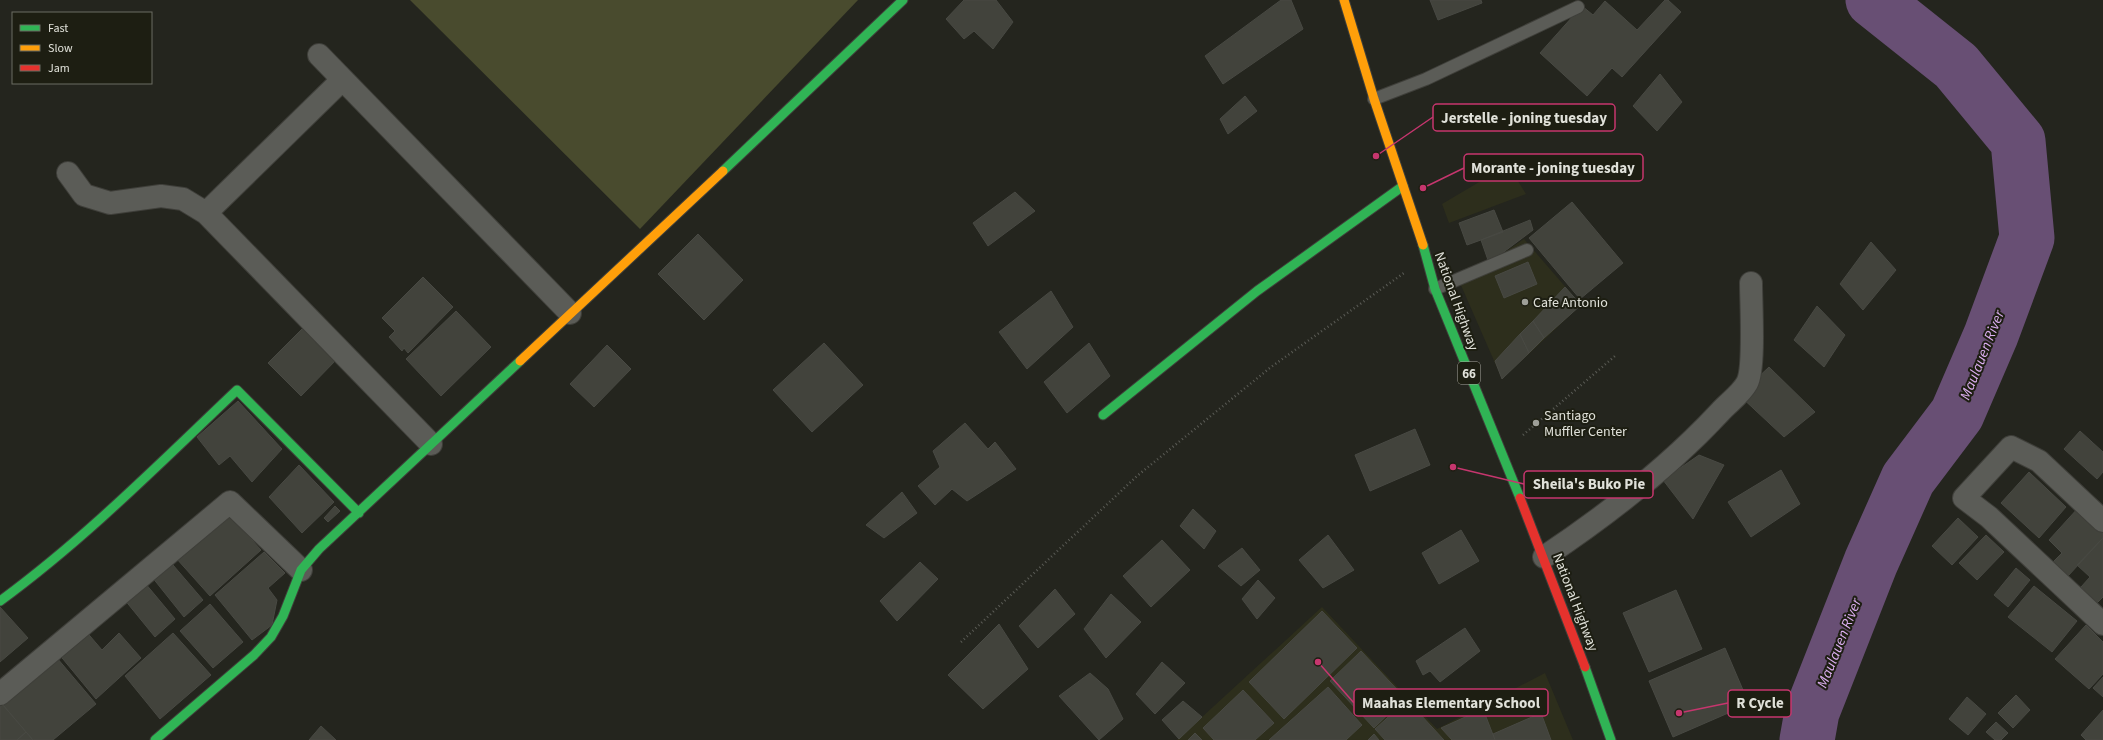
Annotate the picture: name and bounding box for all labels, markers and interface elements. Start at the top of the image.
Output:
legend [12,12,152,84]
text: Fast [48,20,68,37]
text: Slow [48,40,73,57]
text: Jam [48,60,70,77]
callout: Jerstelle - joning tuesday [1433,104,1615,131]
text: Jerstelle - joning tuesday [1441,108,1607,129]
callout: Morante - joning tuesday [1464,154,1643,181]
text: Morante - joning tuesday [1471,158,1635,179]
street label: National Highway [1429,249,1483,354]
place label: Cafe Antonio [1533,293,1608,313]
marker: Cafe Antonio [1520,297,1530,307]
water label: Maulauen River [1955,306,2010,403]
road number: 66 [1458,362,1480,384]
place label: Santiago Muffler Center [1544,406,1627,442]
marker: Santiago Muffler Center [1531,418,1541,428]
callout: Sheila's Buko Pie [1524,471,1653,498]
text: Sheila's Buko Pie [1533,474,1645,495]
street label: National Highway [1547,550,1603,655]
water label: Maulauen River [1812,594,1867,691]
callout: Maahas Elementary School [1354,689,1548,716]
callout: R Cycle [1728,690,1791,717]
text: Maahas Elementary School [1362,693,1541,714]
text: R Cycle [1736,693,1784,714]

